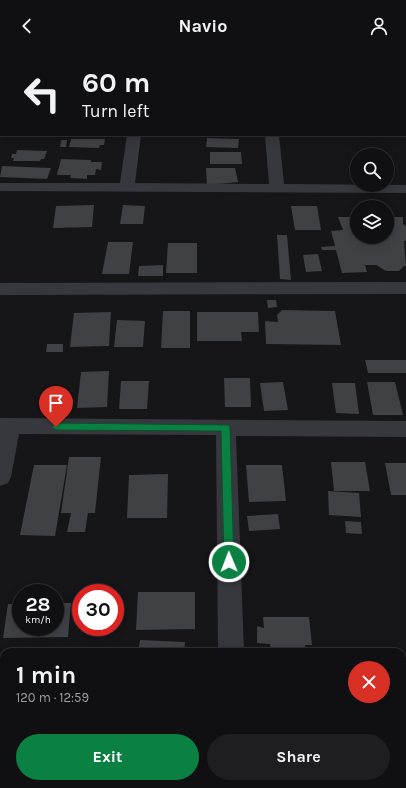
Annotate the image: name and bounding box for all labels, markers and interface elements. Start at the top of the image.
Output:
icon: back [16,15,38,37]
text: Navio [179,15,227,37]
icon: person [368,15,390,37]
text: 60 m [82,66,150,99]
icon: left [16,68,68,120]
text: Turn left [82,100,150,122]
map controls [350,148,394,244]
button: search [350,148,394,192]
button: layers [350,200,394,244]
pin [39,386,73,427]
icon: arrive [45,392,67,414]
position arrow [208,541,250,583]
speed limit sign: 30 [72,584,124,636]
text: 28 [25,593,51,616]
text: km/h [25,614,51,626]
text: 1 min [16,661,76,689]
button: close [348,661,390,703]
text: 120 m · 12:59 [16,690,89,705]
button: Exit [16,734,199,780]
button: Share [207,734,390,780]

